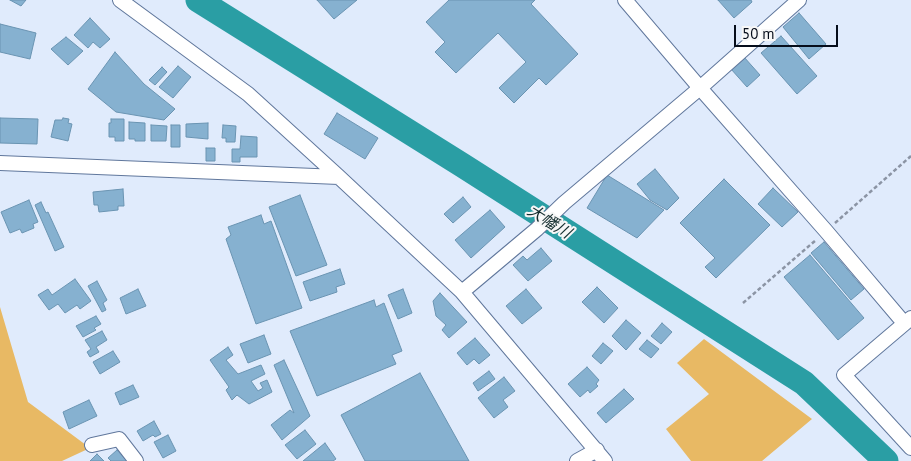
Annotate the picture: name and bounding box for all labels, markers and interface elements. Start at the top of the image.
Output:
scale bar [736,15,840,47]
text: 50 m [742,24,775,43]
water label: 大幡川 [524,201,574,243]

